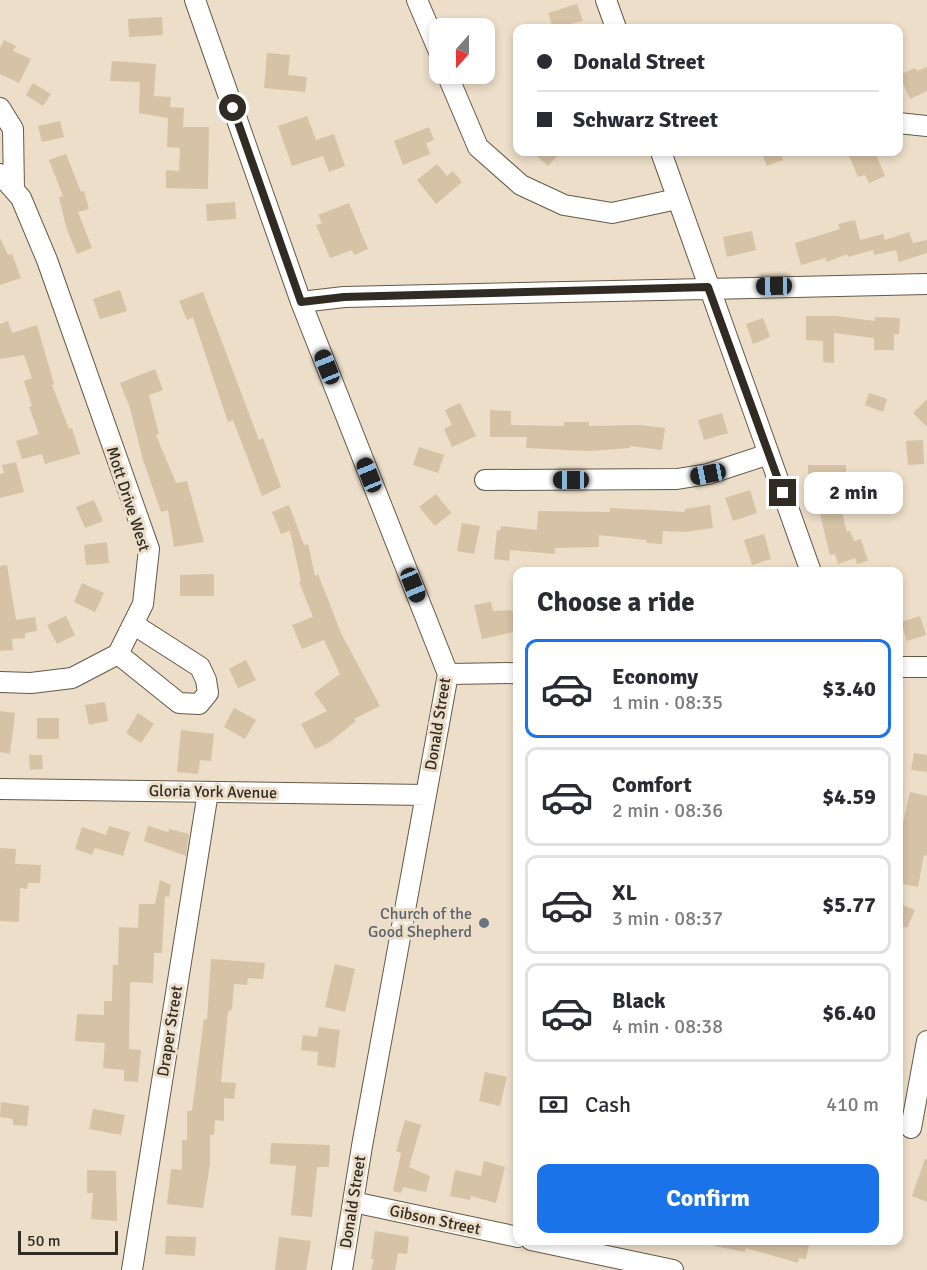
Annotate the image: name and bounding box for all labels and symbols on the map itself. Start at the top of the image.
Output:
north arrow [429,18,495,84]
route start [219,94,246,121]
car [756,277,792,295]
car [312,347,342,387]
street label: Mott Drive West [102,444,154,554]
car [354,455,384,495]
car [689,462,727,486]
car [553,471,589,489]
callout: 2 min [804,472,903,514]
route end [769,479,796,506]
car [398,565,428,605]
street label: Donald Street [421,676,455,772]
street label: Gloria York Avenue [149,781,277,803]
place label: Church of the Good Shepherd [368,904,472,942]
marker: Church of the Good Shepherd [477,916,491,930]
street label: Draper Street [153,984,187,1078]
street label: Donald Street [336,1154,370,1250]
street label: Gibson Street [388,1201,483,1239]
scale bar [18,1228,118,1256]

